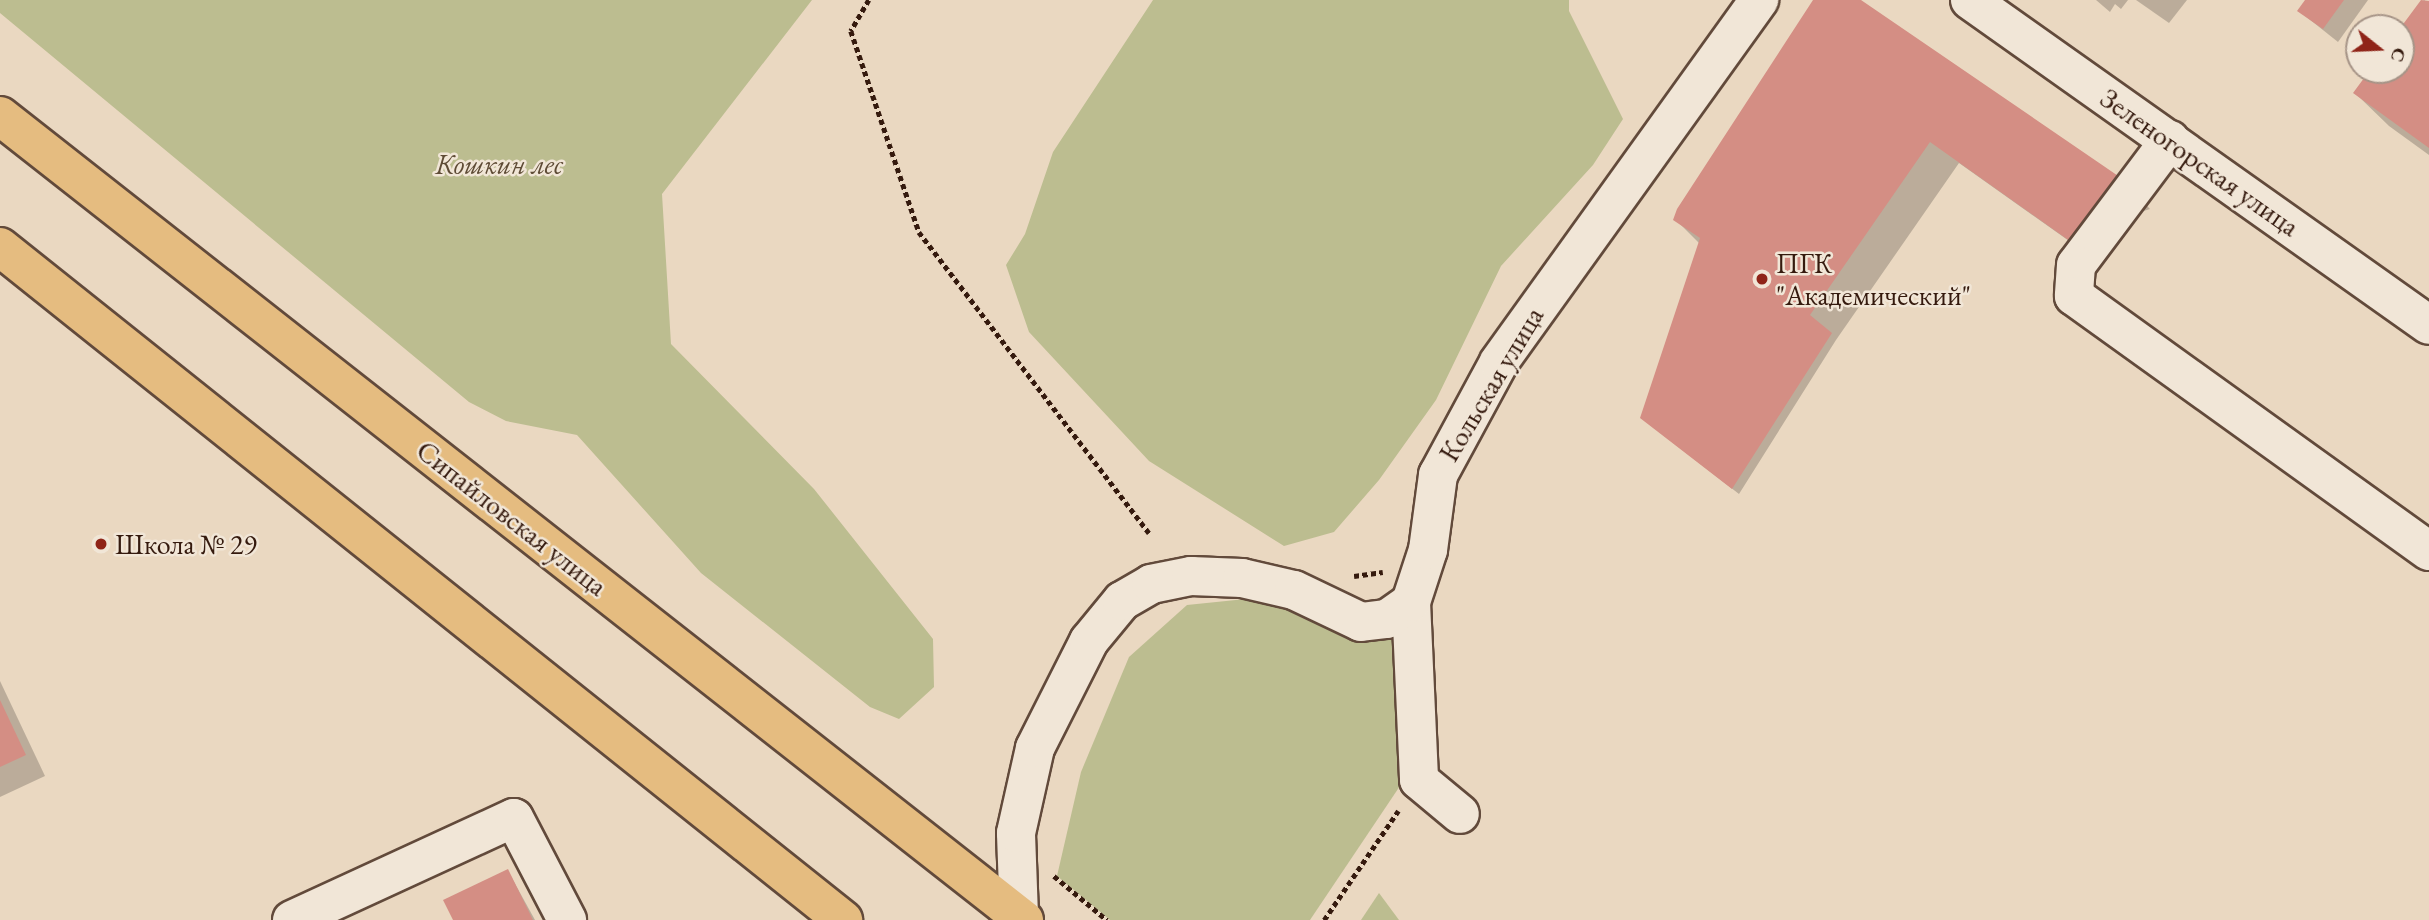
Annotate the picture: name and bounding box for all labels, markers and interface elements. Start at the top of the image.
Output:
north arrow [2345,14,2415,84]
text: С [2385,45,2413,65]
street label: Зеленогорская улица [2094,81,2306,243]
park label: Кошкин лес [435,147,563,181]
place label: ПГК "Академический" [1776,246,1971,312]
marker: ПГК "Академический" [1754,271,1770,287]
street label: Кольская улица [1432,301,1550,467]
street label: Сипайловская улица [410,433,614,603]
place label: Школа № 29 [115,527,257,561]
marker: Школа № 29 [93,536,109,552]

